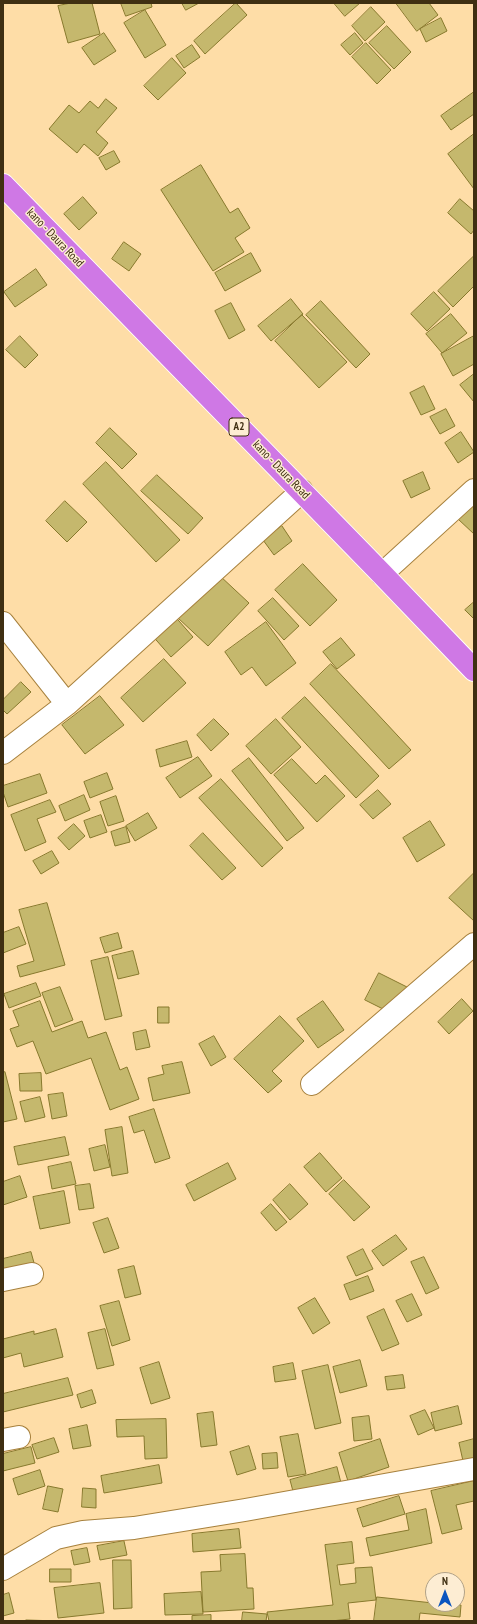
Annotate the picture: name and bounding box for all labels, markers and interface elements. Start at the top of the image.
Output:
street label: kano - Daura Road [23,206,87,270]
road number: A2 [229,418,249,436]
street label: kano - Daura Road [249,438,313,502]
north arrow [425,1572,465,1612]
text: N [442,1574,448,1588]

